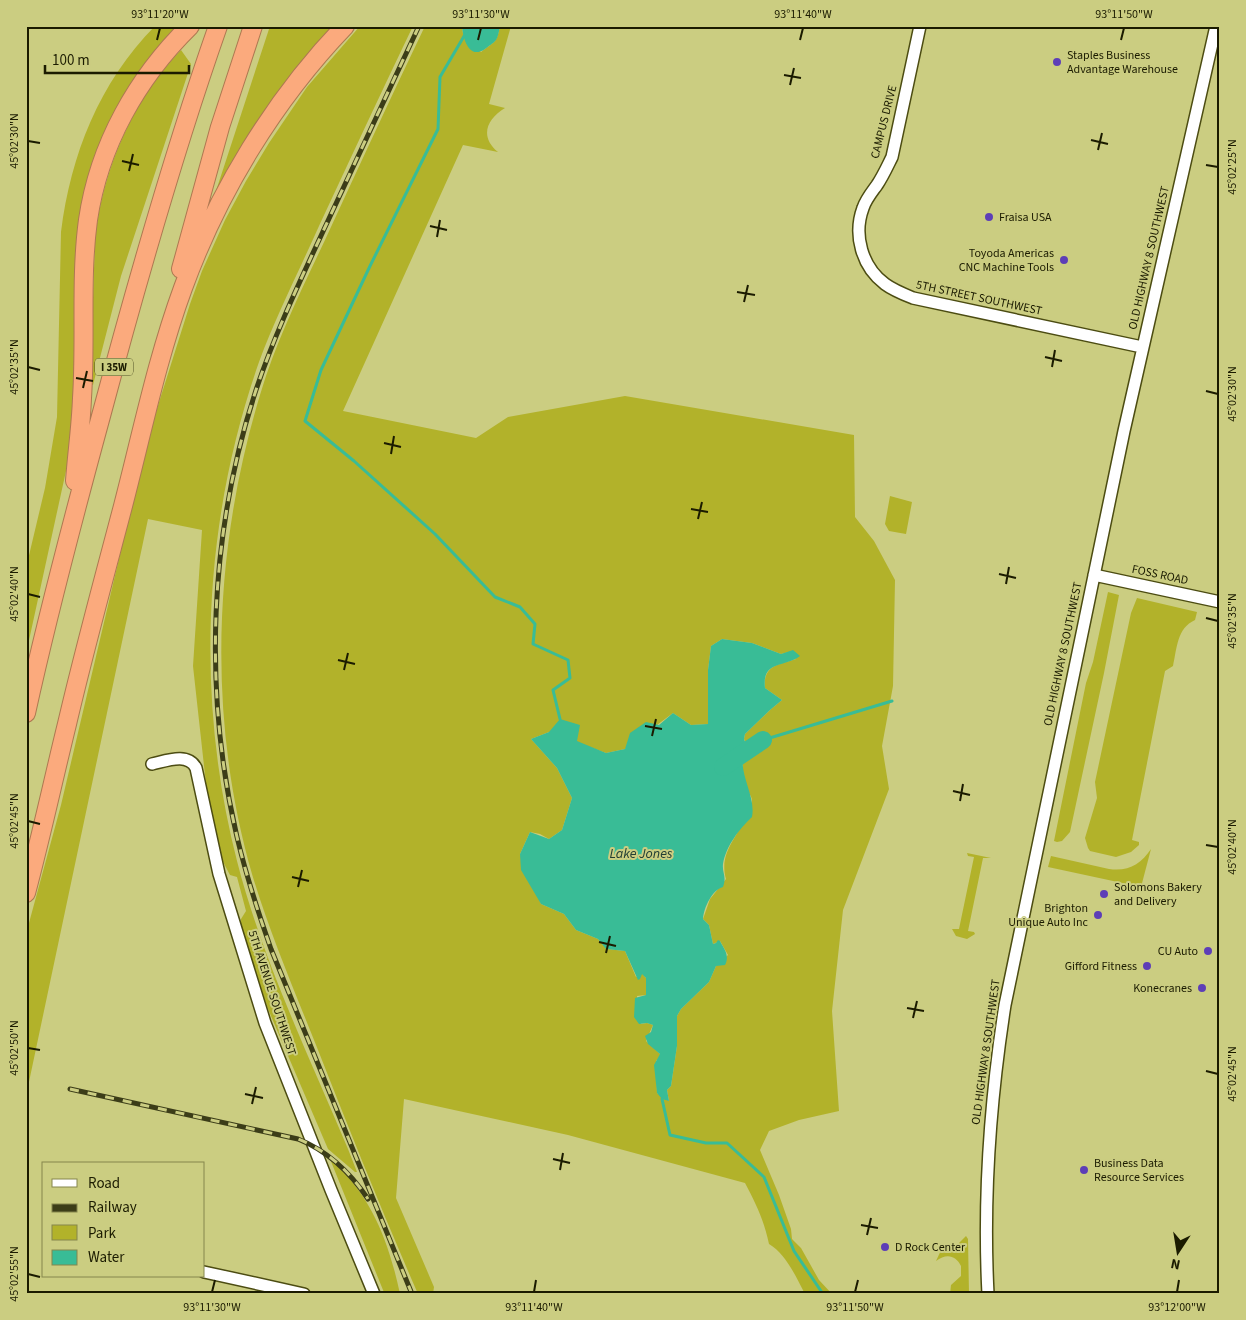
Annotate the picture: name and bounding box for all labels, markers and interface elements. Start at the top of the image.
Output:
text: 93°11'20"W [131,6,189,23]
text: 93°11'30"W [452,6,510,23]
text: 93°11'40"W [774,6,832,23]
text: 93°11'50"W [1095,6,1153,23]
scale bar [45,42,189,74]
place label: Staples Business Advantage Warehouse [1067,47,1178,78]
text: 100 m [52,50,90,71]
marker: Staples Business Advantage Warehouse [1051,56,1063,68]
street label: CAMPUS DRIVE [867,83,901,161]
text: 45°02'30"N [6,113,23,169]
text: 45°02'25"N [1224,139,1241,195]
street label: OLD HIGHWAY 8 SOUTHWEST [1124,184,1174,331]
place label: Fraisa USA [999,209,1052,226]
marker: Fraisa USA [983,211,995,223]
place label: Toyoda Americas CNC Machine Tools [959,245,1054,276]
marker: Toyoda Americas CNC Machine Tools [1058,254,1070,266]
street label: 5TH STREET SOUTHWEST [915,276,1044,320]
text: 45°02'35"N [6,339,23,395]
road number: I 35W [95,358,133,376]
text: 45°02'30"N [1224,366,1241,422]
street label: FOSS ROAD [1130,561,1190,589]
text: 45°02'40"N [6,566,23,622]
street label: OLD HIGHWAY 8 SOUTHWEST [1039,580,1087,728]
text: 45°02'35"N [1224,593,1241,649]
text: 45°02'45"N [6,793,23,849]
text: 45°02'40"N [1224,819,1241,875]
water label: Lake Jones [610,844,673,864]
place label: Solomons Bakery and Delivery [1114,879,1202,910]
marker: Solomons Bakery and Delivery [1098,888,1110,900]
place label: Brighton Unique Auto Inc [1008,900,1089,931]
marker: Brighton Unique Auto Inc [1092,909,1104,921]
street label: 5TH AVENUE SOUTHWEST [244,928,300,1058]
place label: CU Auto [1158,943,1198,960]
marker: CU Auto [1202,945,1214,957]
place label: Gifford Fitness [1065,958,1137,975]
marker: Gifford Fitness [1141,960,1153,972]
street label: OLD HIGHWAY 8 SOUTHWEST [967,978,1005,1126]
place label: Konecranes [1133,980,1192,997]
marker: Konecranes [1196,982,1208,994]
text: 45°02'50"N [6,1020,23,1076]
text: 45°02'45"N [1224,1046,1241,1102]
place label: Business Data Resource Services [1094,1155,1184,1186]
legend [42,1162,205,1278]
marker: Business Data Resource Services [1078,1164,1090,1176]
text: Road [88,1173,120,1194]
text: Railway [88,1197,137,1218]
text: Park [88,1223,117,1244]
north arrow [1154,1228,1204,1278]
place label: D Rock Center [895,1239,966,1256]
marker: D Rock Center [879,1241,891,1253]
text: 45°02'55"N [6,1246,23,1302]
text: Water [88,1247,125,1268]
text: N [1169,1253,1182,1274]
text: 93°11'30"W [183,1299,241,1316]
text: 93°11'40"W [505,1299,563,1316]
text: 93°11'50"W [826,1299,884,1316]
text: 93°12'00"W [1148,1299,1206,1316]

